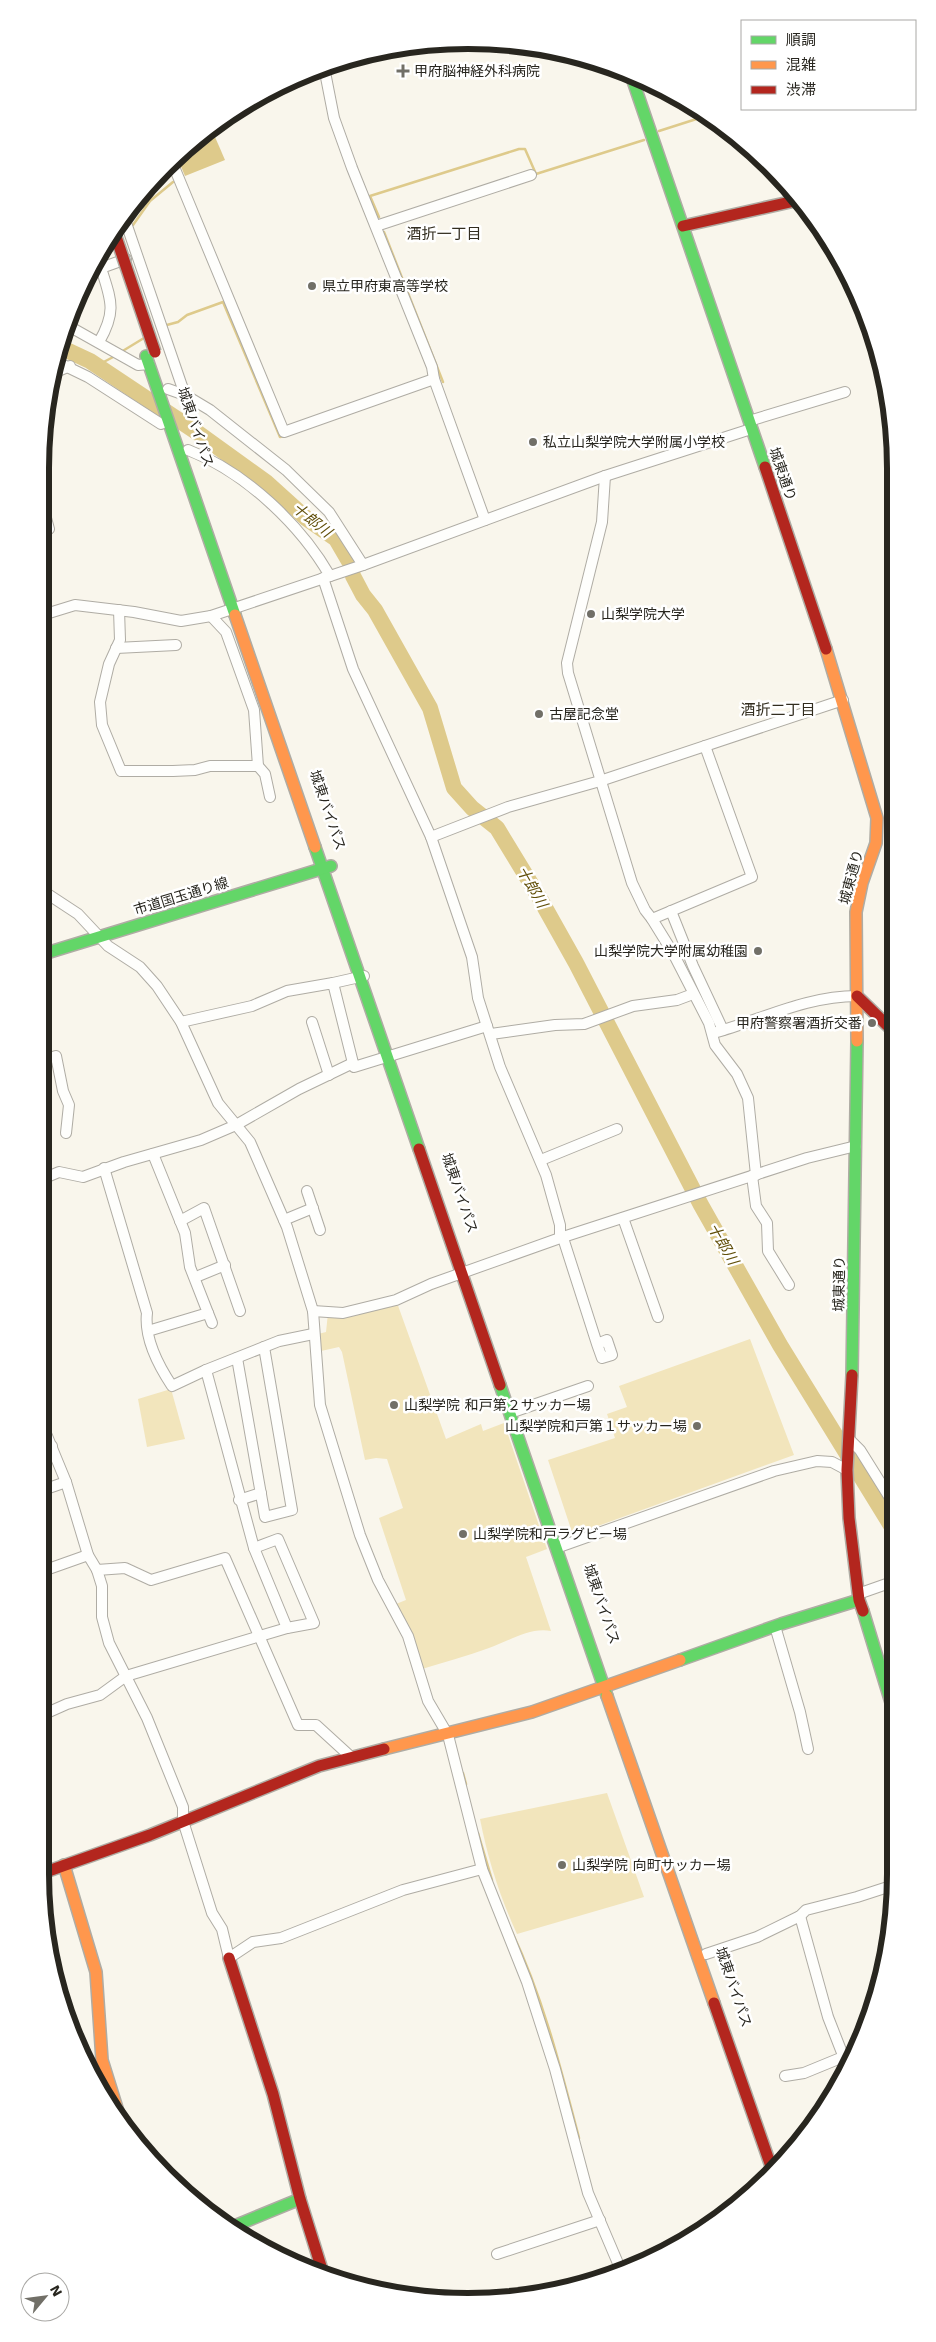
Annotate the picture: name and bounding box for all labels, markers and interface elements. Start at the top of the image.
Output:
legend [741,20,916,110]
text: 順調 [786,31,816,49]
text: 混雑 [786,56,816,74]
place label: 甲府脳神経外科病院 [414,63,540,79]
marker: 甲府脳神経外科病院 [396,64,410,78]
text: 渋滞 [786,81,816,99]
district label: 酒折一丁目 [406,225,482,243]
place label: 県立甲府東高等学校 [322,278,448,294]
marker: 県立甲府東高等学校 [306,280,318,292]
street label: 城東バイパス [175,385,217,469]
place label: 私立山梨学院大学附属小学校 [543,434,725,450]
marker: 私立山梨学院大学附属小学校 [527,436,539,448]
street label: 城東通り [766,445,800,503]
water label: 十郎川 [289,499,337,542]
place label: 山梨学院大学 [601,606,685,622]
marker: 山梨学院大学 [585,608,597,620]
district label: 酒折二丁目 [740,701,816,719]
place label: 古屋記念堂 [549,706,619,722]
marker: 古屋記念堂 [533,708,545,720]
street label: 城東バイパス [307,768,349,852]
street label: 城東通り [836,848,866,906]
water label: 十郎川 [513,863,552,913]
street label: 市道国玉通り線 [132,874,230,918]
place label: 山梨学院大学附属幼稚園 [594,943,748,959]
marker: 山梨学院大学附属幼稚園 [752,945,764,957]
place label: 甲府警察署酒折交番 [736,1015,862,1031]
marker: 甲府警察署酒折交番 [866,1017,878,1029]
street label: 城東バイパス [439,1151,481,1235]
water label: 十郎川 [704,1220,743,1270]
street label: 城東通り [831,1256,847,1312]
place label: 山梨学院 和戸第２サッカー場 [404,1397,591,1413]
marker: 山梨学院 和戸第２サッカー場 [388,1399,400,1411]
place label: 山梨学院和戸第１サッカー場 [505,1418,687,1434]
marker: 山梨学院和戸第１サッカー場 [691,1420,703,1432]
place label: 山梨学院和戸ラグビー場 [473,1526,627,1542]
marker: 山梨学院和戸ラグビー場 [457,1528,469,1540]
street label: 城東バイパス [581,1562,623,1646]
place label: 山梨学院 向町サッカー場 [572,1857,731,1873]
marker: 山梨学院 向町サッカー場 [556,1859,568,1871]
street label: 城東バイパス [713,1945,755,2029]
north arrow [20,2272,70,2322]
text: N [47,2282,66,2299]

